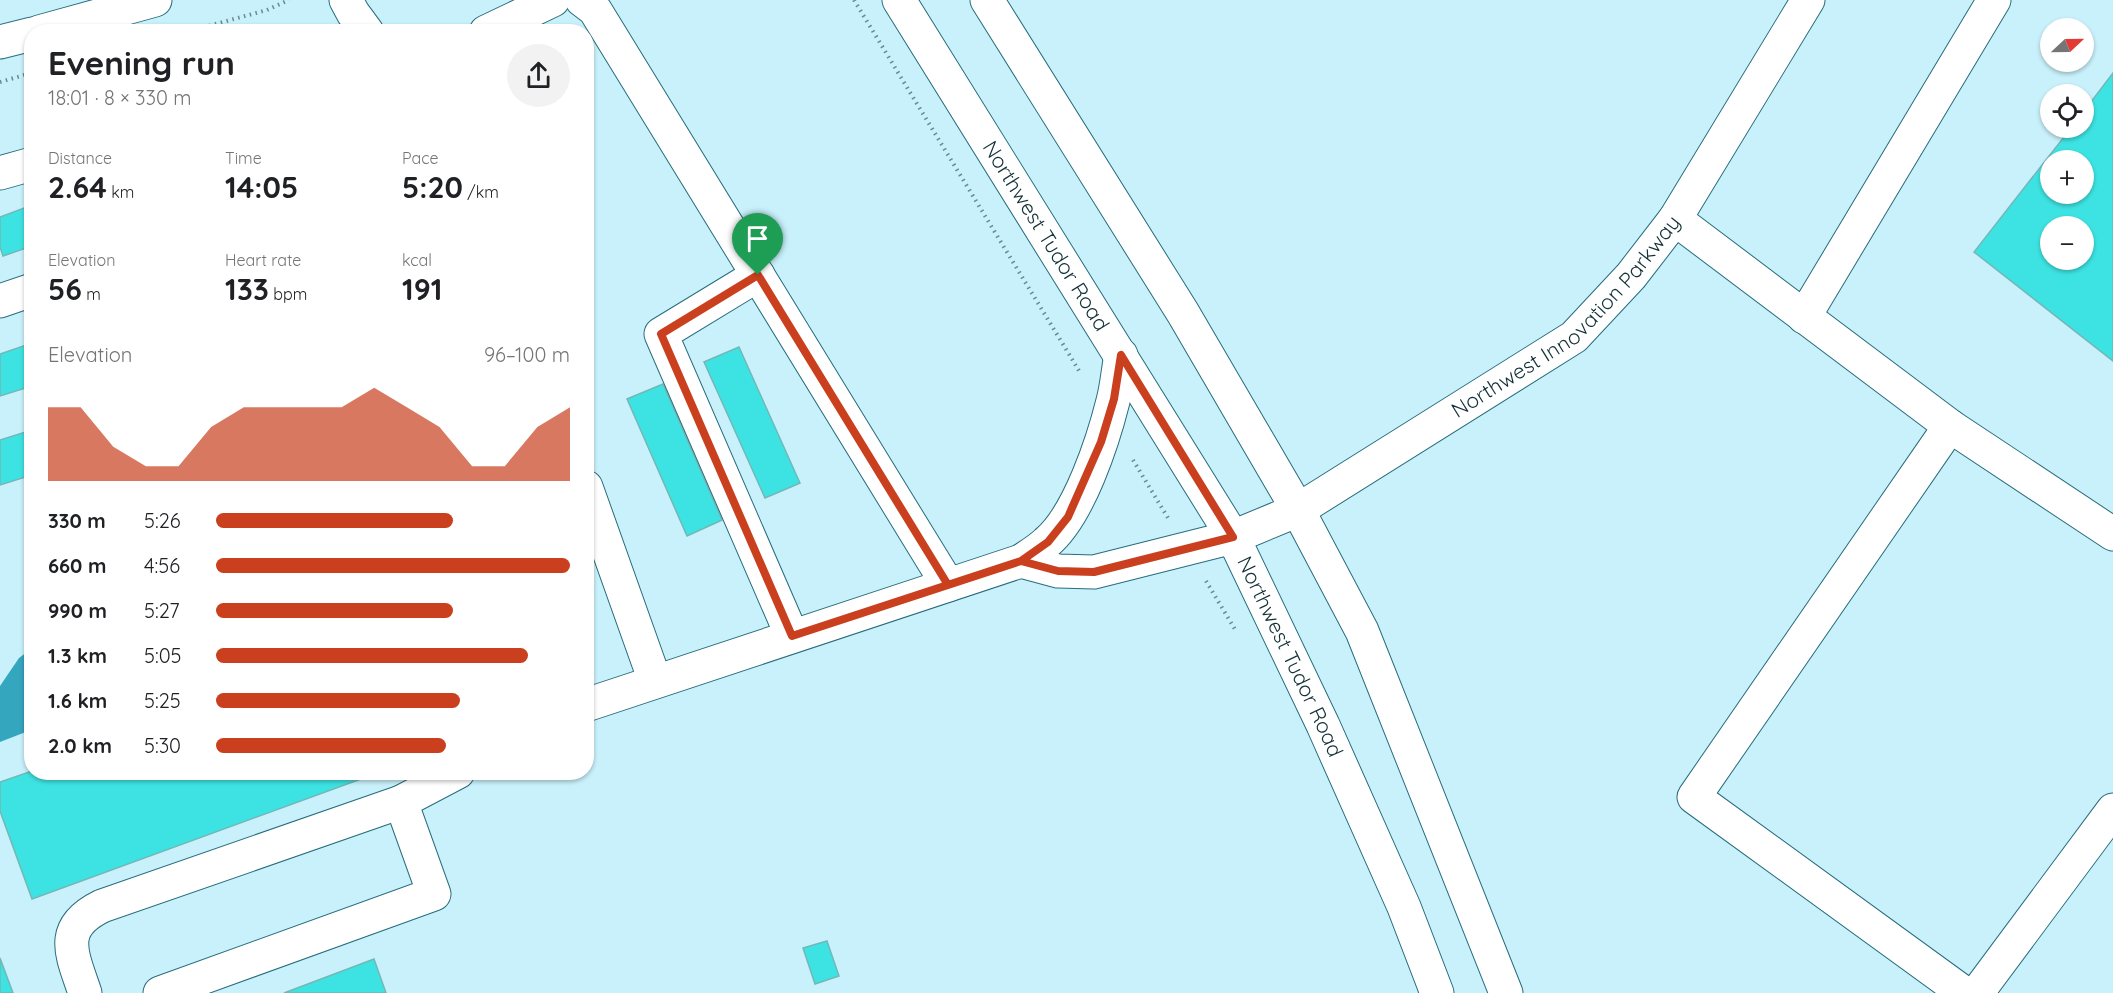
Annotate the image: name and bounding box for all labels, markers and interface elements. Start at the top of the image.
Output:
north arrow [2040,18,2094,72]
map controls [2040,18,2094,270]
text: Evening run [48,42,235,83]
button: share [507,44,570,107]
button: locate [2040,84,2094,138]
text: 18:01 · 8 × 330 m [48,85,192,110]
street label: Northwest Tudor Road [978,136,1116,335]
text: Distance [48,148,112,168]
text: Time [225,148,262,168]
text: Pace [402,148,438,168]
button: + [2040,150,2094,204]
text: 2.64 [48,168,107,206]
text: 14:05 [225,168,298,206]
text: 5:20 [402,168,463,206]
text: km [107,182,134,202]
text: /km [463,182,499,202]
street label: Northwest Innovation Parkway [1446,210,1685,423]
pin [732,213,783,275]
button: − [2040,216,2094,270]
icon: arrive [741,222,774,255]
text: Elevation [48,250,115,270]
text: Heart rate [225,250,301,270]
text: kcal [402,250,432,270]
text: 56 [48,270,82,308]
text: 133 [225,270,269,308]
text: 191 [402,270,442,308]
text: m [82,284,101,304]
text: bpm [269,284,307,304]
text: Elevation [48,342,132,367]
text: 96–100 m [484,342,570,367]
text: 330 m [48,508,106,533]
text: 5:26 [144,508,180,533]
street label: Northwest Tudor Road [1232,552,1349,761]
text: 660 m [48,553,106,578]
text: 4:56 [144,553,180,578]
text: 990 m [48,598,107,623]
text: 5:27 [144,598,180,623]
text: 1.3 km [48,643,107,668]
text: 5:05 [144,643,181,668]
text: 1.6 km [48,688,107,713]
text: 5:25 [144,688,181,713]
text: 2.0 km [48,733,112,758]
text: 5:30 [144,733,181,758]

